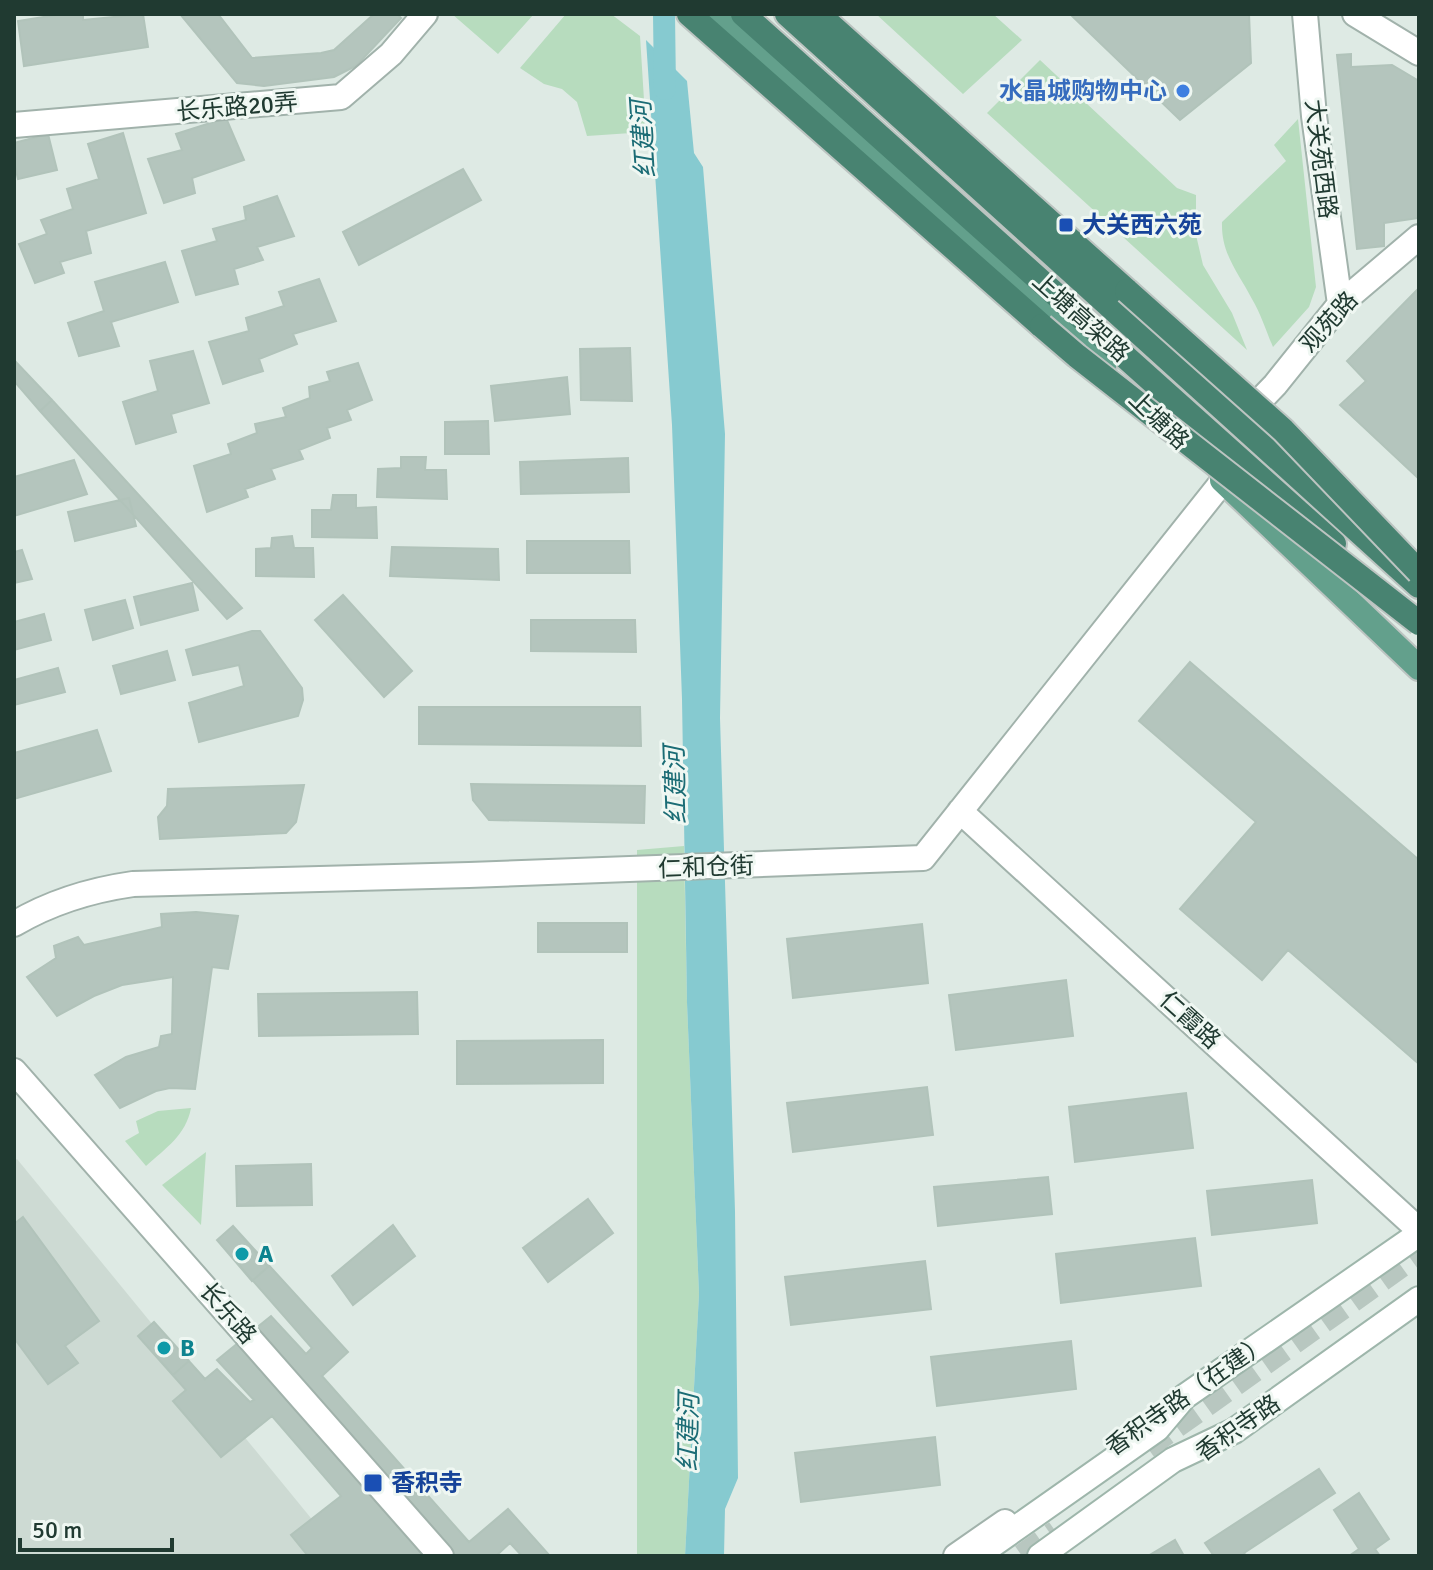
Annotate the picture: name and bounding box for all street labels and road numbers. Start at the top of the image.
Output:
street label: 长乐路20弄 [175,87,299,127]
street label: 大关苑西路 [1299,98,1343,220]
street label: 上塘高架路 [1026,266,1136,368]
street label: 观苑路 [1294,285,1364,359]
street label: 上塘路 [1123,384,1195,456]
street label: 仁和仓街 [658,850,754,884]
street label: 仁霞路 [1153,985,1227,1055]
street label: 长乐路 [193,1276,263,1350]
street label: 香积寺路（在建） [1100,1328,1274,1462]
street label: 香积寺路 [1190,1389,1286,1467]

